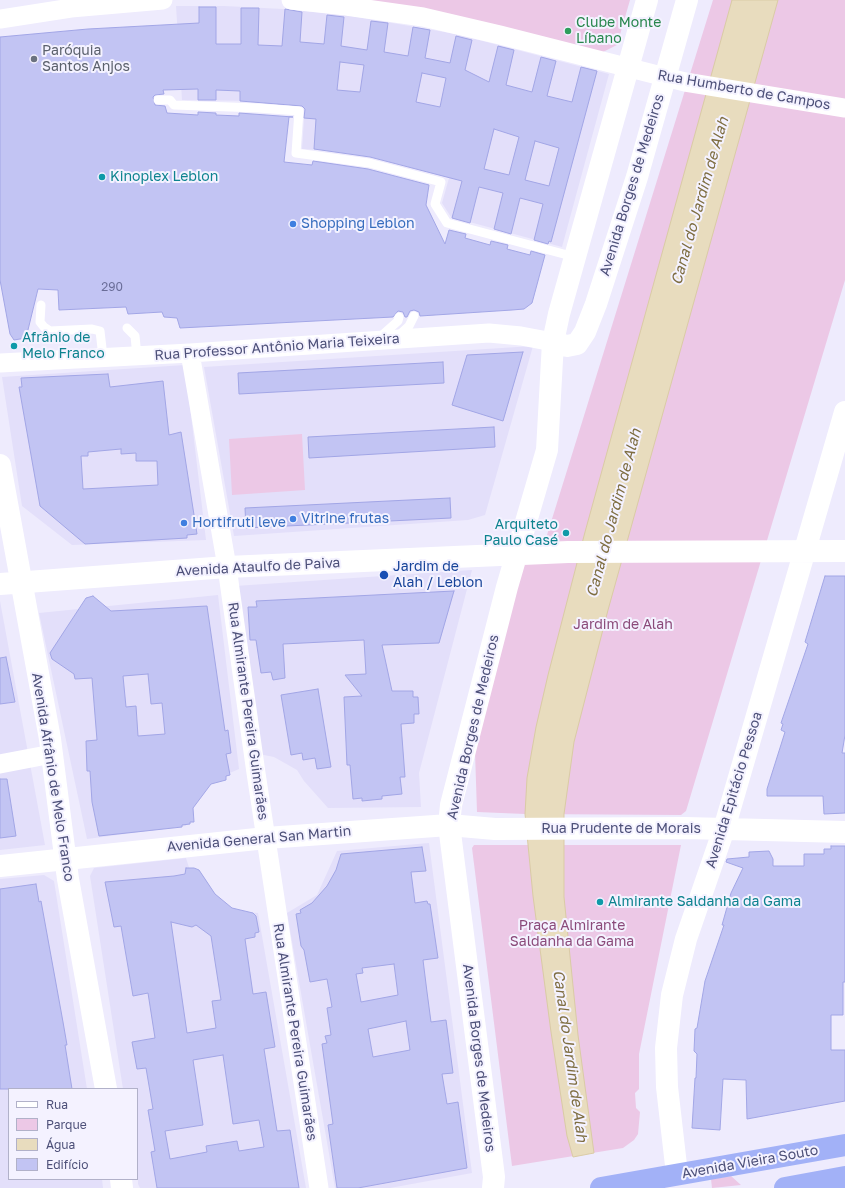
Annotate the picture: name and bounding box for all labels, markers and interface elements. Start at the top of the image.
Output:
place label: Clube Monte Líbano [576,15,661,48]
marker: Clube Monte Líbano [563,26,573,36]
place label: Paróquia Santos Anjos [42,43,130,76]
marker: Paróquia Santos Anjos [29,54,39,64]
street label: Rua Humberto de Campos [656,67,832,113]
street label: Avenida Borges de Medeiros [596,92,668,278]
water label: Canal do Jardim de Alah [667,115,733,287]
place label: Kinoplex Leblon [110,169,218,185]
marker: Kinoplex Leblon [97,172,107,182]
place label: Shopping Leblon [301,216,415,232]
marker: Shopping Leblon [288,219,298,229]
house number: 290 [101,280,123,294]
place label: Afrânio de Melo Franco [22,330,105,362]
street label: Rua Professor Antônio Maria Teixeira [154,330,400,364]
marker: Afrânio de Melo Franco [9,341,19,351]
water label: Canal do Jardim de Alah [583,427,645,599]
place label: Vitrine frutas [301,511,389,527]
marker: Vitrine frutas [288,514,298,524]
place label: Hortifruti leve [192,515,286,531]
place label: Arquiteto Paulo Casé [483,517,558,550]
marker: Hortifruti leve [179,518,189,528]
marker: Arquiteto Paulo Casé [561,528,571,538]
street label: Avenida Ataulfo de Paiva [175,554,341,580]
place label: Jardim de Alah / Leblon [393,559,483,592]
marker: Jardim de Alah / Leblon [378,569,390,581]
street label: Rua Almirante Pereira Guimarães [224,601,272,821]
park label: Jardim de Alah [573,617,673,633]
street label: Avenida Borges de Medeiros [444,633,502,821]
street label: Avenida Afrânio de Melo Franco [28,671,78,883]
street label: Avenida Epitácio Pessoa [702,710,766,870]
street label: Rua Prudente de Morais [541,821,701,837]
street label: Avenida General San Martin [166,823,352,855]
place label: Almirante Saldanha da Gama [608,894,801,910]
marker: Almirante Saldanha da Gama [595,897,605,907]
park label: Praça Almirante Saldanha da Gama [510,918,634,950]
street label: Rua Almirante Pereira Guimarães [269,922,321,1142]
street label: Avenida Borges de Medeiros [459,963,499,1153]
water label: Canal do Jardim de Alah [549,969,591,1143]
legend [8,1088,138,1180]
text: Rua [46,1097,68,1112]
text: Parque [46,1117,87,1132]
text: Água [46,1137,75,1152]
street label: Avenida Vieira Souto [681,1142,819,1182]
text: Edifício [46,1157,88,1172]

